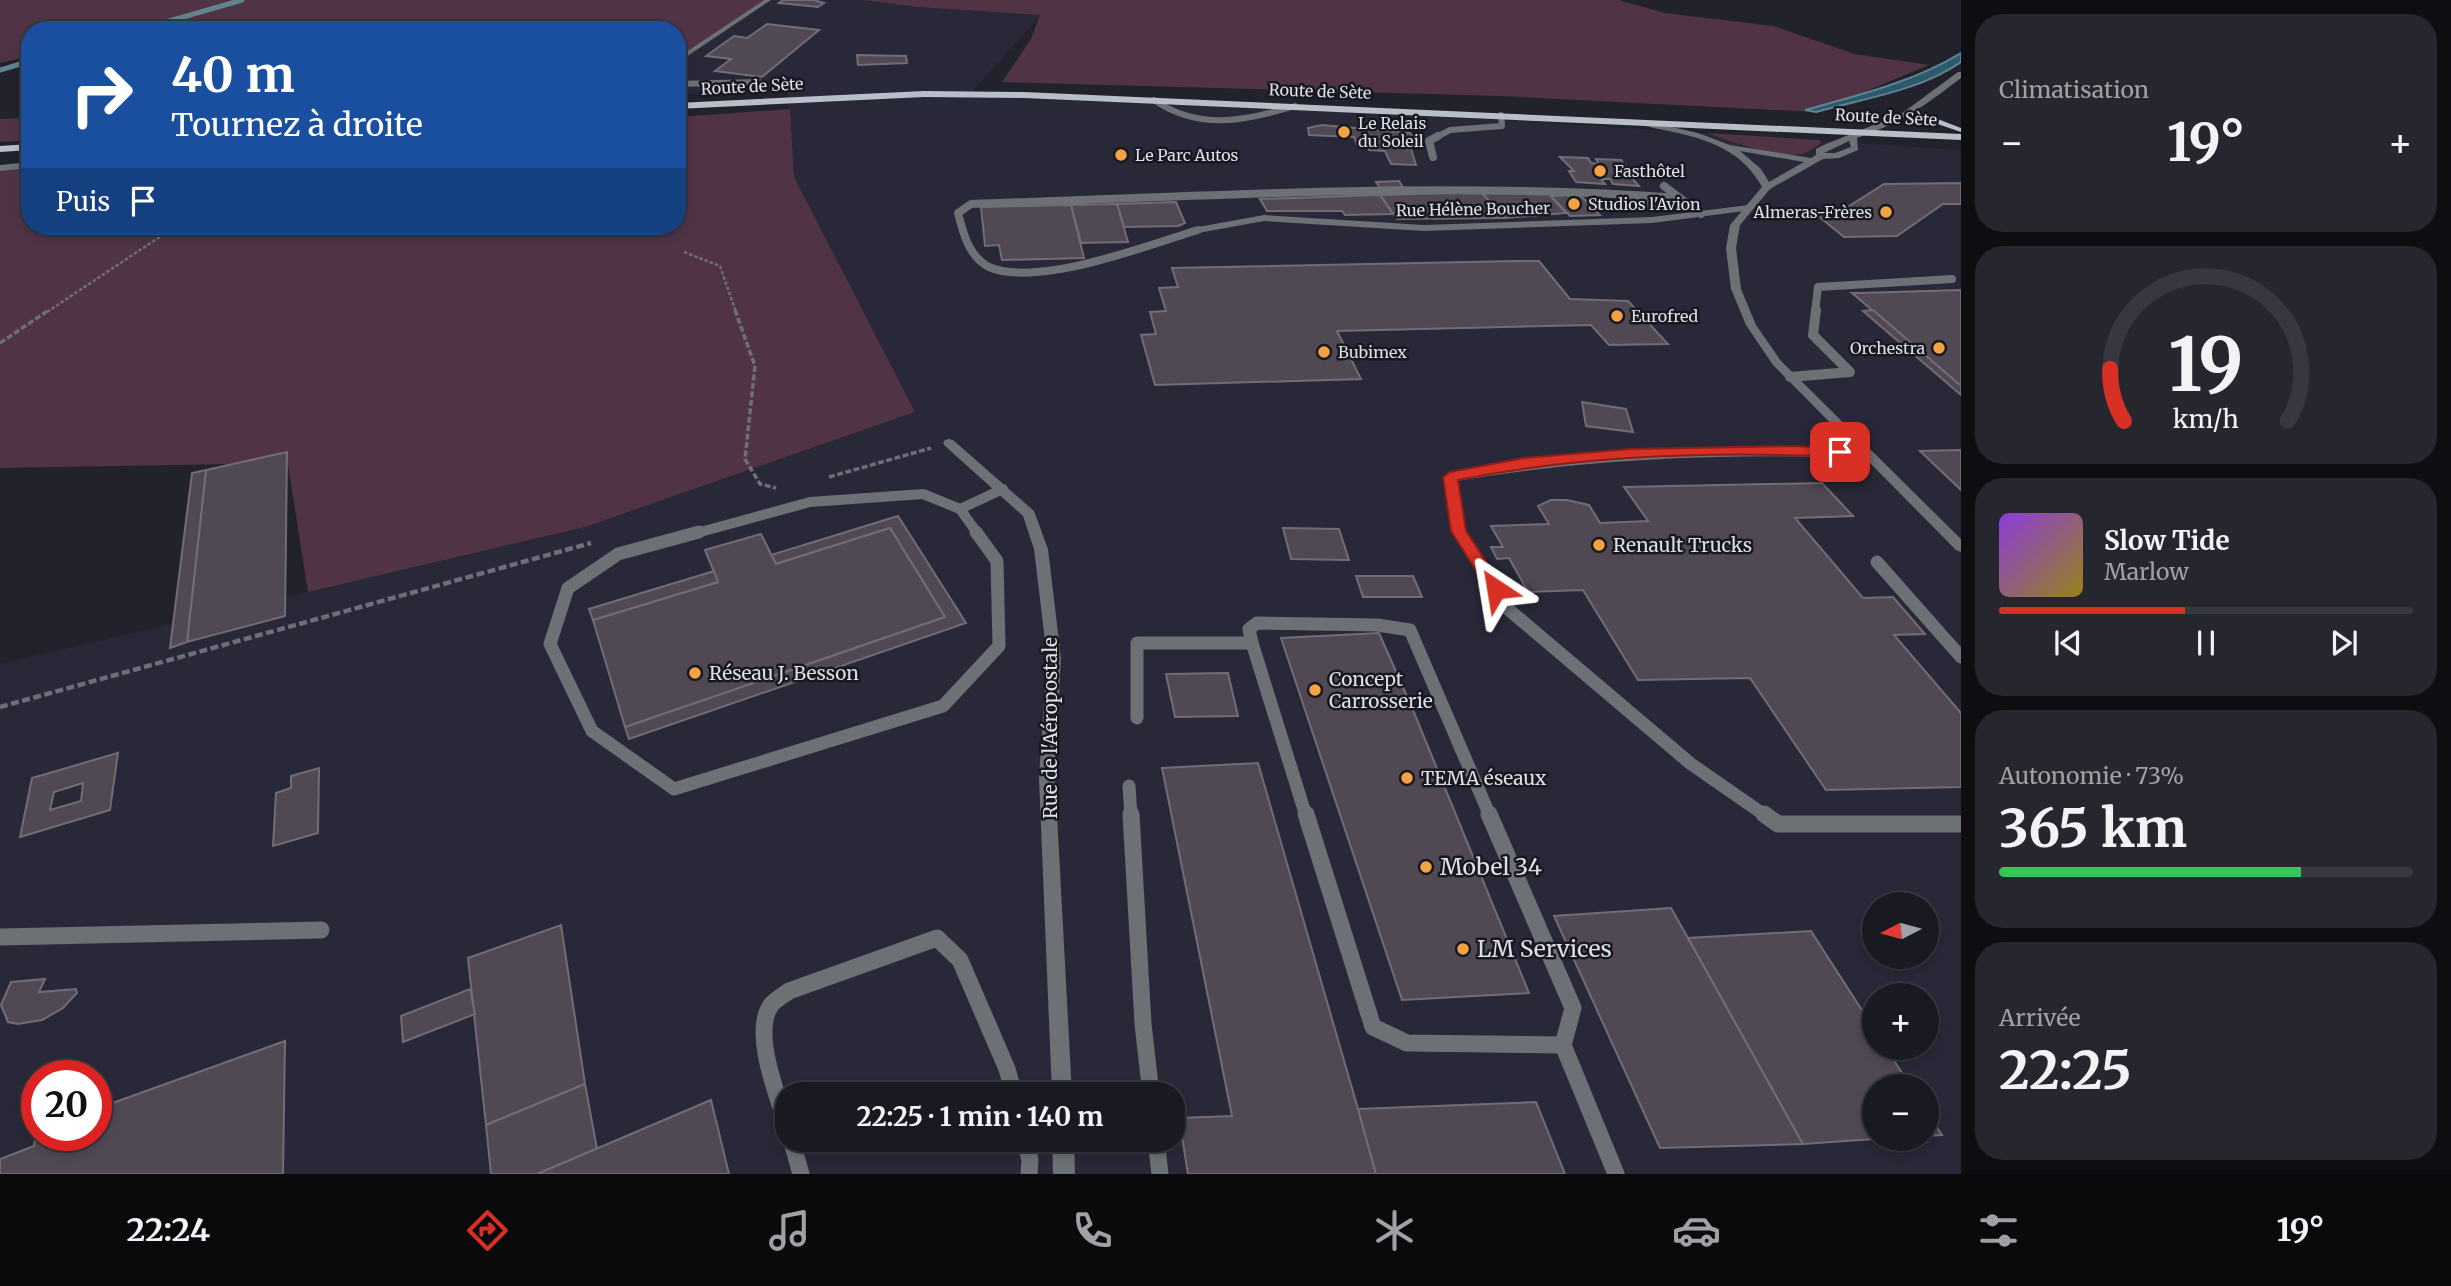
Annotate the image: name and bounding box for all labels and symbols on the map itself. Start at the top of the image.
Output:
street label: Route de Sète [700,73,804,99]
street label: Route de Sète [1268,79,1372,103]
street label: Route de Sète [1834,104,1938,130]
place label: Le Relais du Soleil [1358,113,1426,151]
marker: Le Relais du Soleil [1336,124,1352,140]
place label: Le Parc Autos [1135,145,1239,165]
marker: Le Parc Autos [1113,147,1129,163]
place label: Fasthôtel [1614,161,1685,181]
marker: Fasthôtel [1592,163,1608,179]
place label: Studios l'Avion [1588,194,1701,214]
marker: Studios l'Avion [1566,196,1582,212]
street label: Rue Hélène Boucher [1396,198,1550,220]
place label: Almeras-Frères [1752,202,1872,222]
marker: Almeras-Frères [1878,204,1894,220]
place label: Eurofred [1631,306,1699,326]
marker: Eurofred [1609,308,1625,324]
place label: Orchestra [1850,338,1925,358]
marker: Orchestra [1931,340,1947,356]
place label: Bubimex [1338,342,1407,362]
marker: Bubimex [1316,344,1332,360]
pin [1810,422,1870,482]
place label: Renault Trucks [1613,533,1752,557]
marker: Renault Trucks [1591,537,1607,553]
position arrow [1459,552,1533,626]
street label: Rue de l'Aéropostale [1038,637,1062,819]
place label: Réseau J. Besson [709,661,859,685]
marker: Réseau J. Besson [687,665,703,681]
place label: Concept Carrosserie [1329,667,1433,713]
marker: Concept Carrosserie [1307,682,1323,698]
place label: TEMA éseaux [1421,766,1547,790]
marker: TEMA éseaux [1399,770,1415,786]
place label: Mobel 34 [1440,852,1542,881]
marker: Mobel 34 [1418,859,1434,875]
north arrow [1862,892,1939,970]
place label: LM Services [1477,934,1612,963]
marker: LM Services [1455,941,1471,957]
speed limit sign: 20 [21,1060,112,1151]

